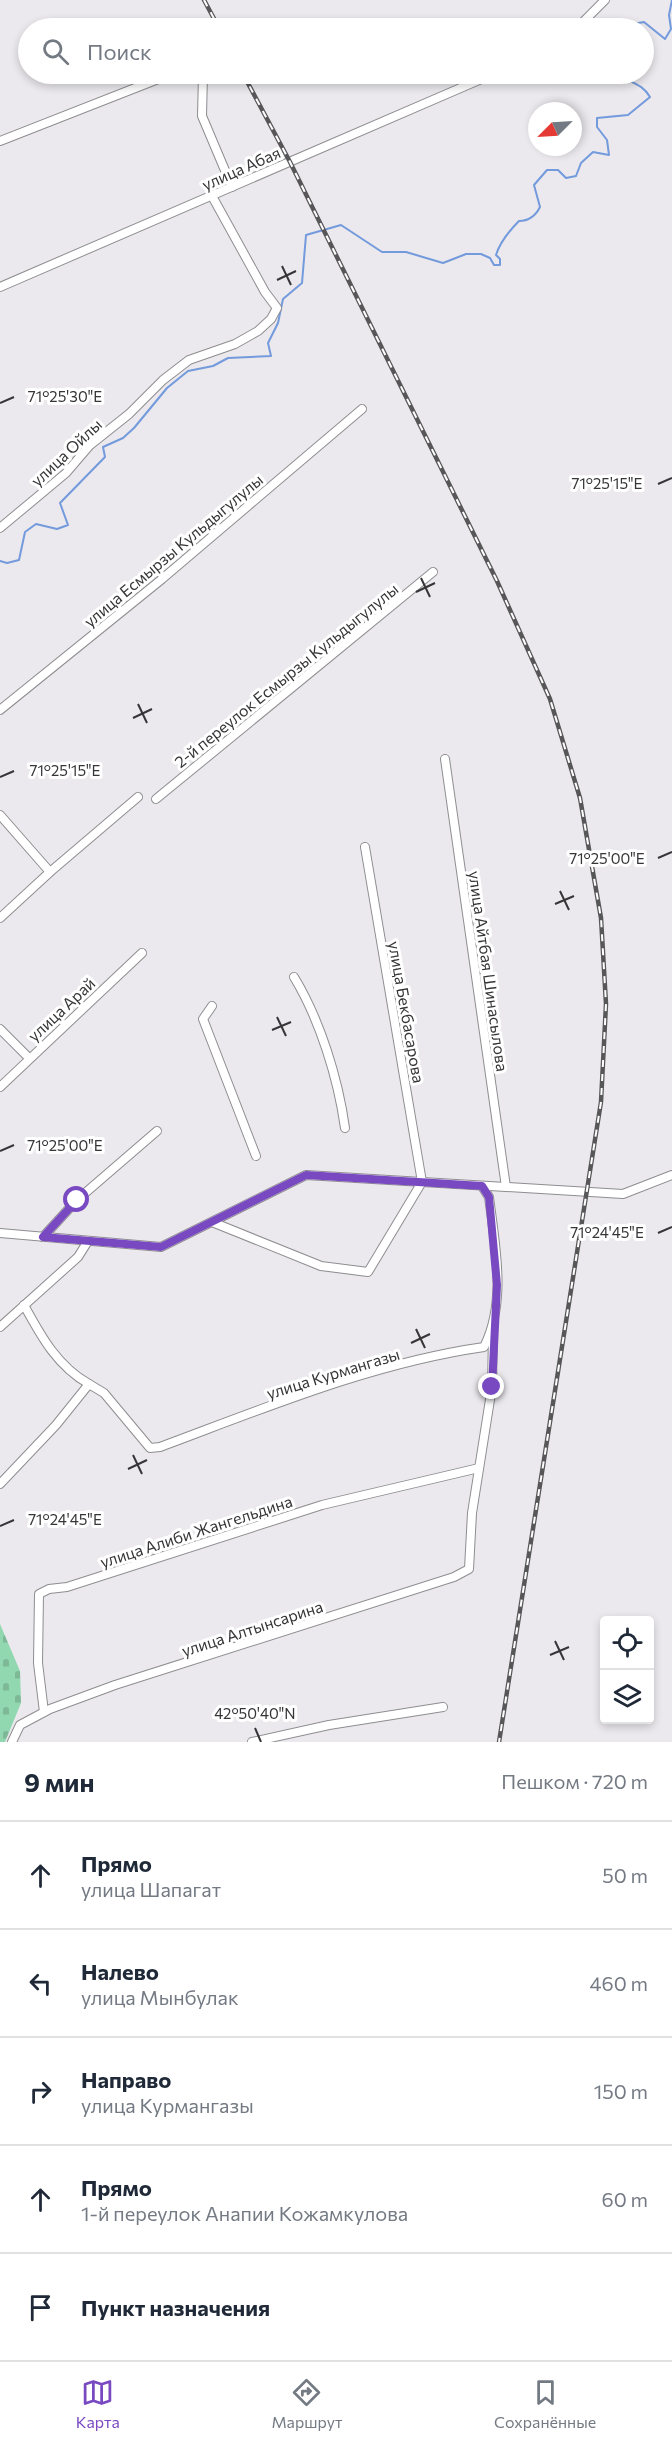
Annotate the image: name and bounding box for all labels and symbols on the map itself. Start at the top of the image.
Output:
north arrow [528,102,582,156]
street label: улица Абая [199,142,283,194]
text: 71°25'30"E [28,387,102,405]
street label: улица Ойлы [27,414,105,490]
street label: улица Есмырзы Кульдыгулулы [80,469,266,631]
text: 71°25'15"E [572,474,643,492]
street label: 2-й переулок Есмырзы Кульдыгулулы [170,579,402,771]
text: 71°25'15"E [30,761,101,779]
text: 71°25'00"E [569,849,645,867]
street label: улица Айтбая Шинасылова [466,869,512,1073]
street label: улица Бекбасарова [385,940,429,1084]
street label: улица Арай [24,973,98,1045]
text: 71°25'00"E [27,1136,103,1154]
route start [63,1186,89,1212]
text: 71°24'45"E [570,1223,644,1241]
street label: улица Курмангазы [264,1344,402,1402]
route end [478,1373,504,1399]
street label: улица Алиби Жангельдина [98,1491,294,1571]
text: 71°24'45"E [28,1510,102,1528]
street label: улица Алтынсарина [179,1596,325,1660]
text: 42°50'40"N [214,1704,296,1722]

